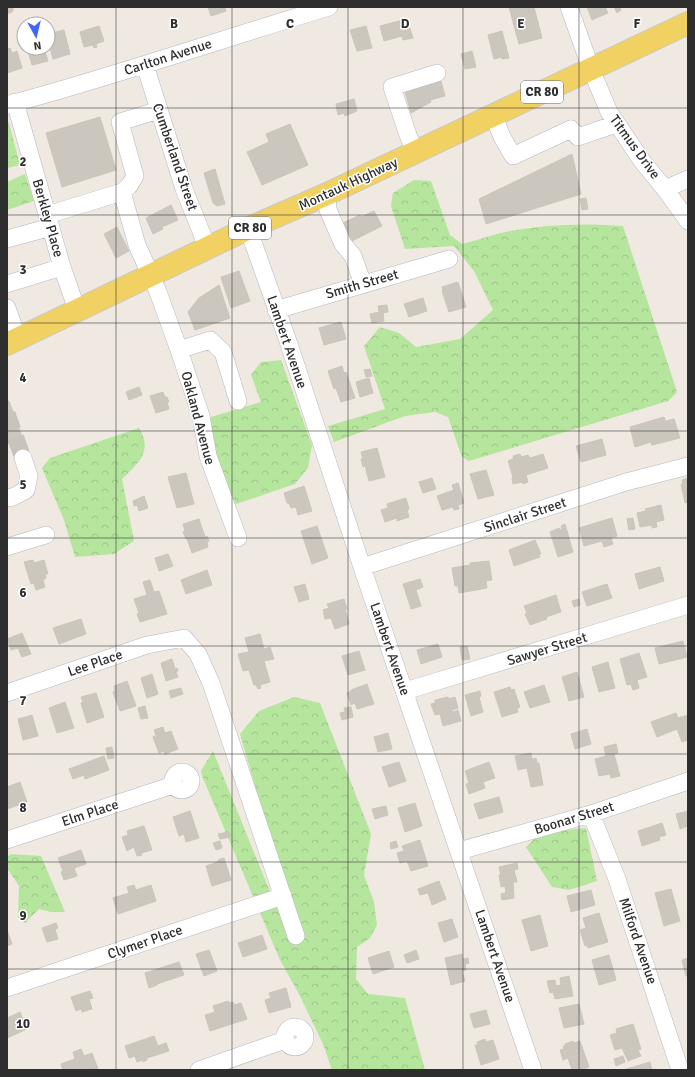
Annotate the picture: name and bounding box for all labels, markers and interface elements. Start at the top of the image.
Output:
north arrow [16,16,56,56]
text: B [170,16,178,32]
text: C [286,16,294,32]
text: D [401,16,410,32]
text: E [517,16,525,32]
text: F [634,16,641,32]
street label: Carlton Avenue [122,35,214,79]
text: N [33,38,42,52]
road number: CR 80 [521,81,563,103]
street label: Cumberland Street [149,101,201,213]
street label: Titmus Drive [606,112,664,182]
street label: Montauk Highway [296,153,401,214]
text: 2 [19,154,27,170]
street label: Berkley Place [29,177,67,259]
road number: CR 80 [229,217,271,239]
text: 3 [19,262,27,278]
street label: Smith Street [324,266,400,302]
street label: Lambert Avenue [263,293,311,391]
street label: Oakland Avenue [177,369,219,467]
text: 4 [19,370,27,386]
text: 5 [19,477,27,493]
street label: Sinclair Street [482,494,568,536]
text: 6 [19,585,27,601]
street label: Lambert Avenue [366,600,414,698]
street label: Sawyer Street [505,629,589,669]
street label: Lee Place [65,646,125,680]
text: 7 [19,693,27,709]
street label: Elm Place [59,796,121,830]
street label: Boonar Street [532,798,616,838]
text: 8 [19,800,27,816]
street label: Milford Avenue [615,896,661,986]
street label: Lambert Avenue [471,907,519,1005]
text: 9 [19,908,27,924]
street label: Clymer Place [105,921,185,963]
text: 10 [16,1016,30,1032]

